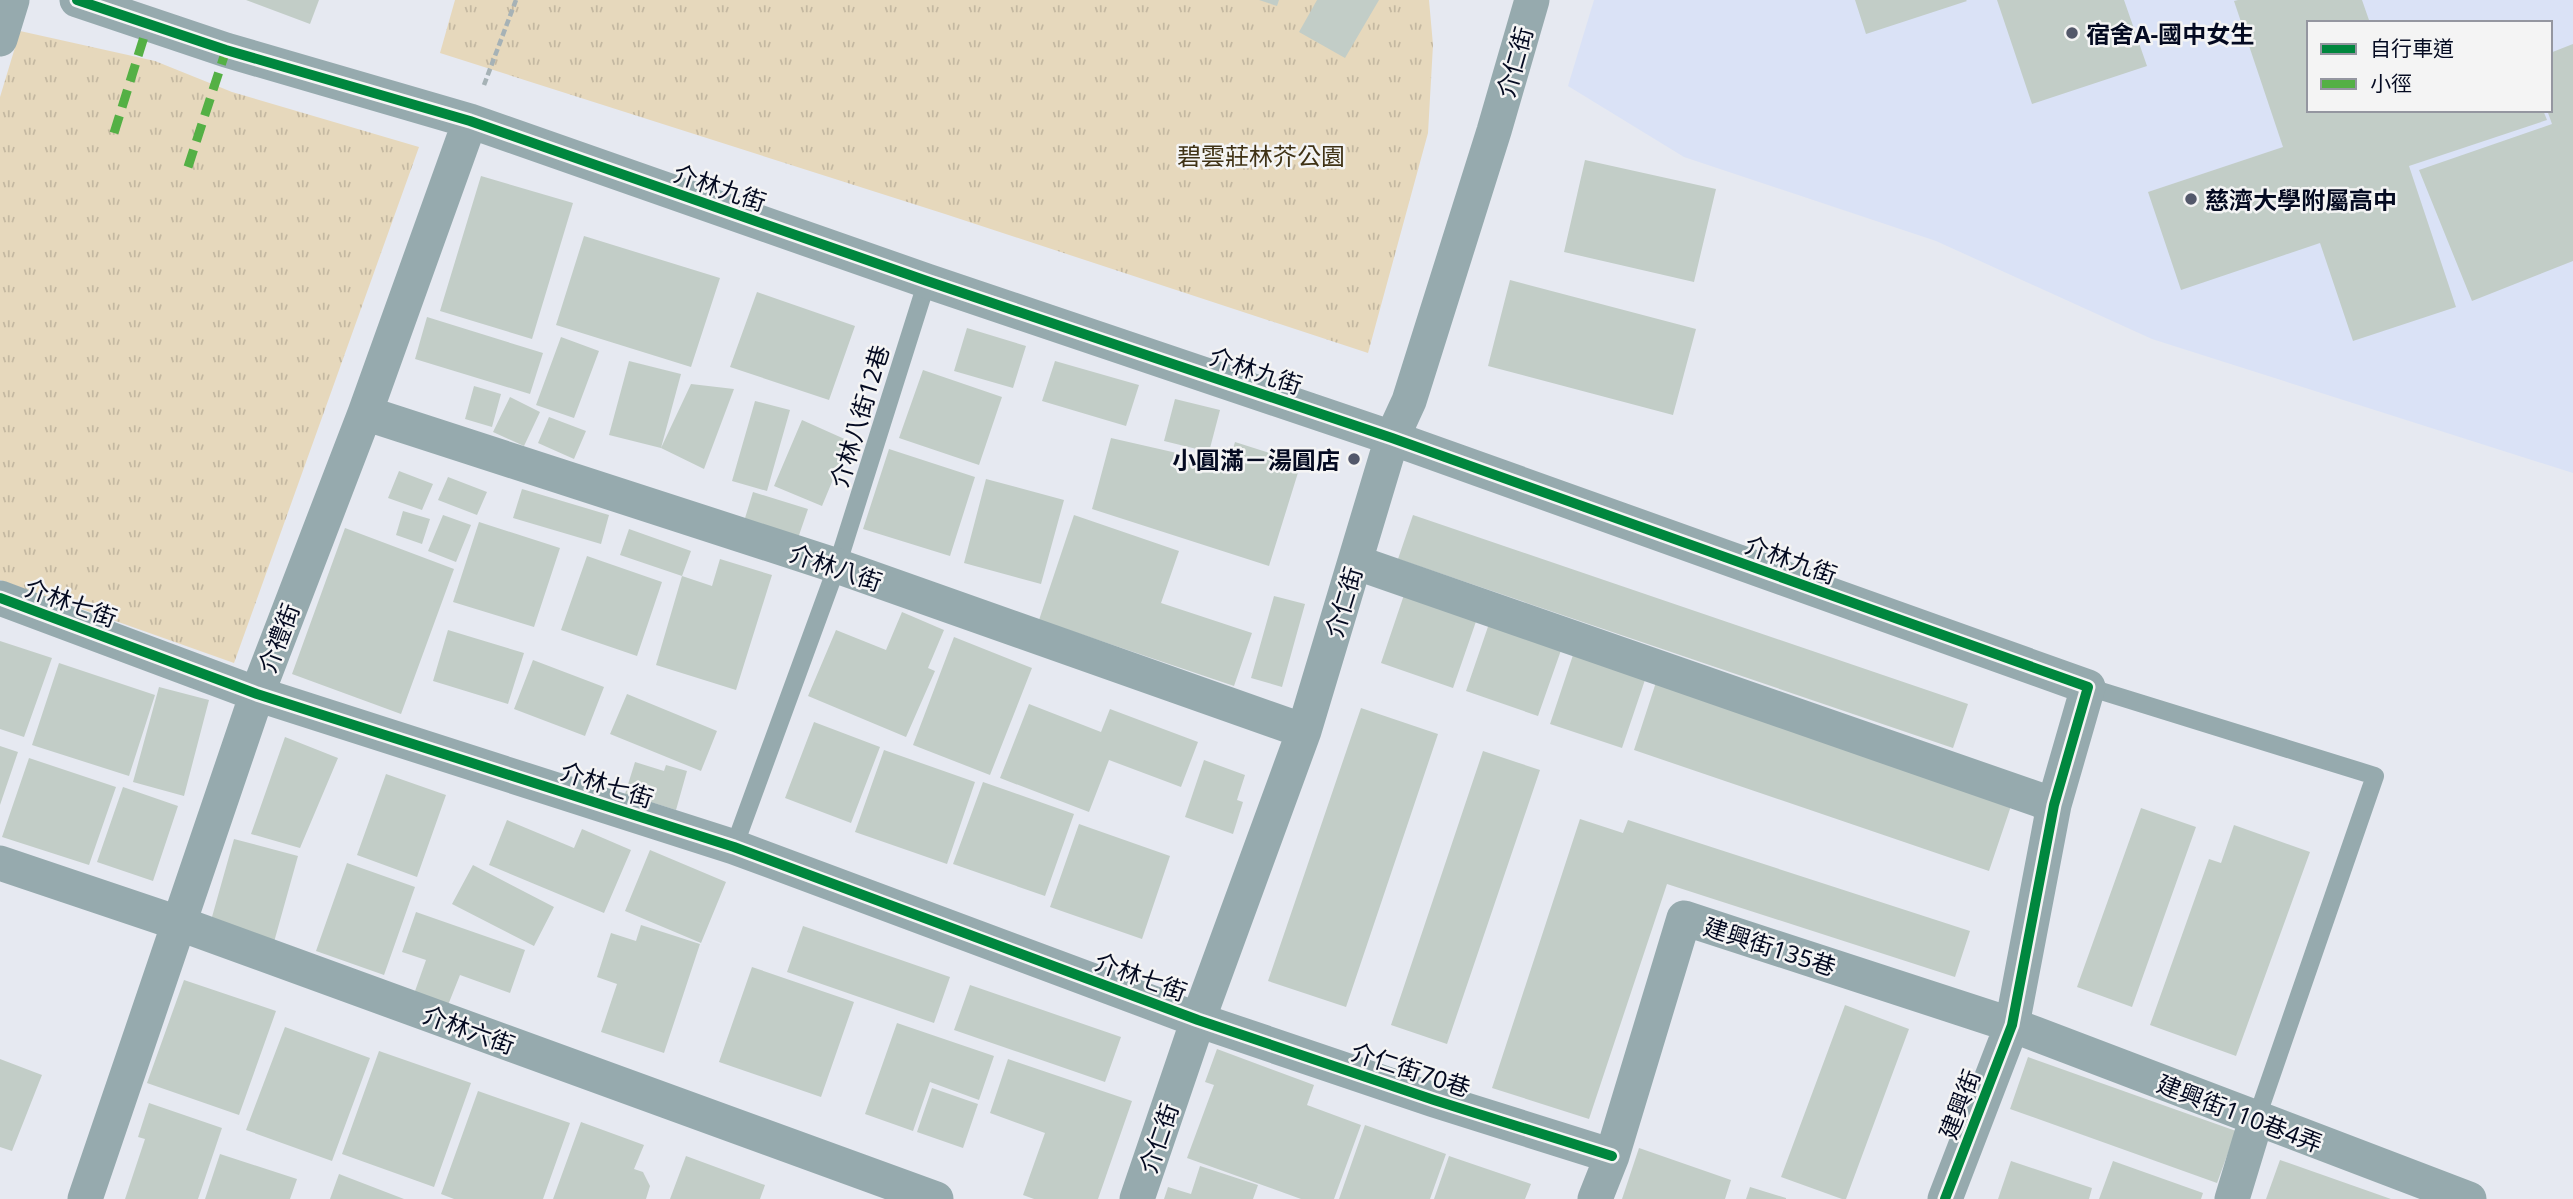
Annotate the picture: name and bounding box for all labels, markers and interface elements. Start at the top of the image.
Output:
place label: 宿舍A-國中女生 [2086,17,2254,50]
legend [2307,21,2552,112]
street label: 介仁街 [1488,23,1540,101]
marker: 宿舍A-國中女生 [2064,25,2080,41]
text: 自行車道 [2370,34,2454,62]
text: 小徑 [2370,69,2412,97]
park label: 碧雲莊林芥公園 [1177,139,1345,172]
street label: 介林九街 [669,156,771,218]
place label: 慈濟大學附屬高中 [2205,183,2397,216]
marker: 慈濟大學附屬高中 [2183,191,2199,207]
street label: 介林九街 [1205,339,1307,401]
street label: 介林八街12巷 [822,341,896,491]
place label: 小圓滿－湯圓店 [1172,443,1340,476]
marker: 小圓滿－湯圓店 [1346,451,1362,467]
street label: 介林九街 [1740,527,1842,591]
street label: 介林八街 [785,536,887,598]
street label: 介仁街 [1317,563,1369,641]
street label: 介林七街 [20,570,122,634]
street label: 介禮街 [250,598,306,678]
street label: 介林七街 [556,753,658,815]
street label: 建興街135巷 [1700,909,1840,983]
street label: 介林七街 [1090,944,1192,1008]
street label: 介林六街 [418,997,520,1061]
street label: 介仁街70巷 [1347,1034,1475,1104]
street label: 建興街 [1931,1064,1987,1144]
street label: 建興街110巷4弄 [2152,1066,2328,1160]
street label: 介仁街 [1131,1099,1185,1177]

